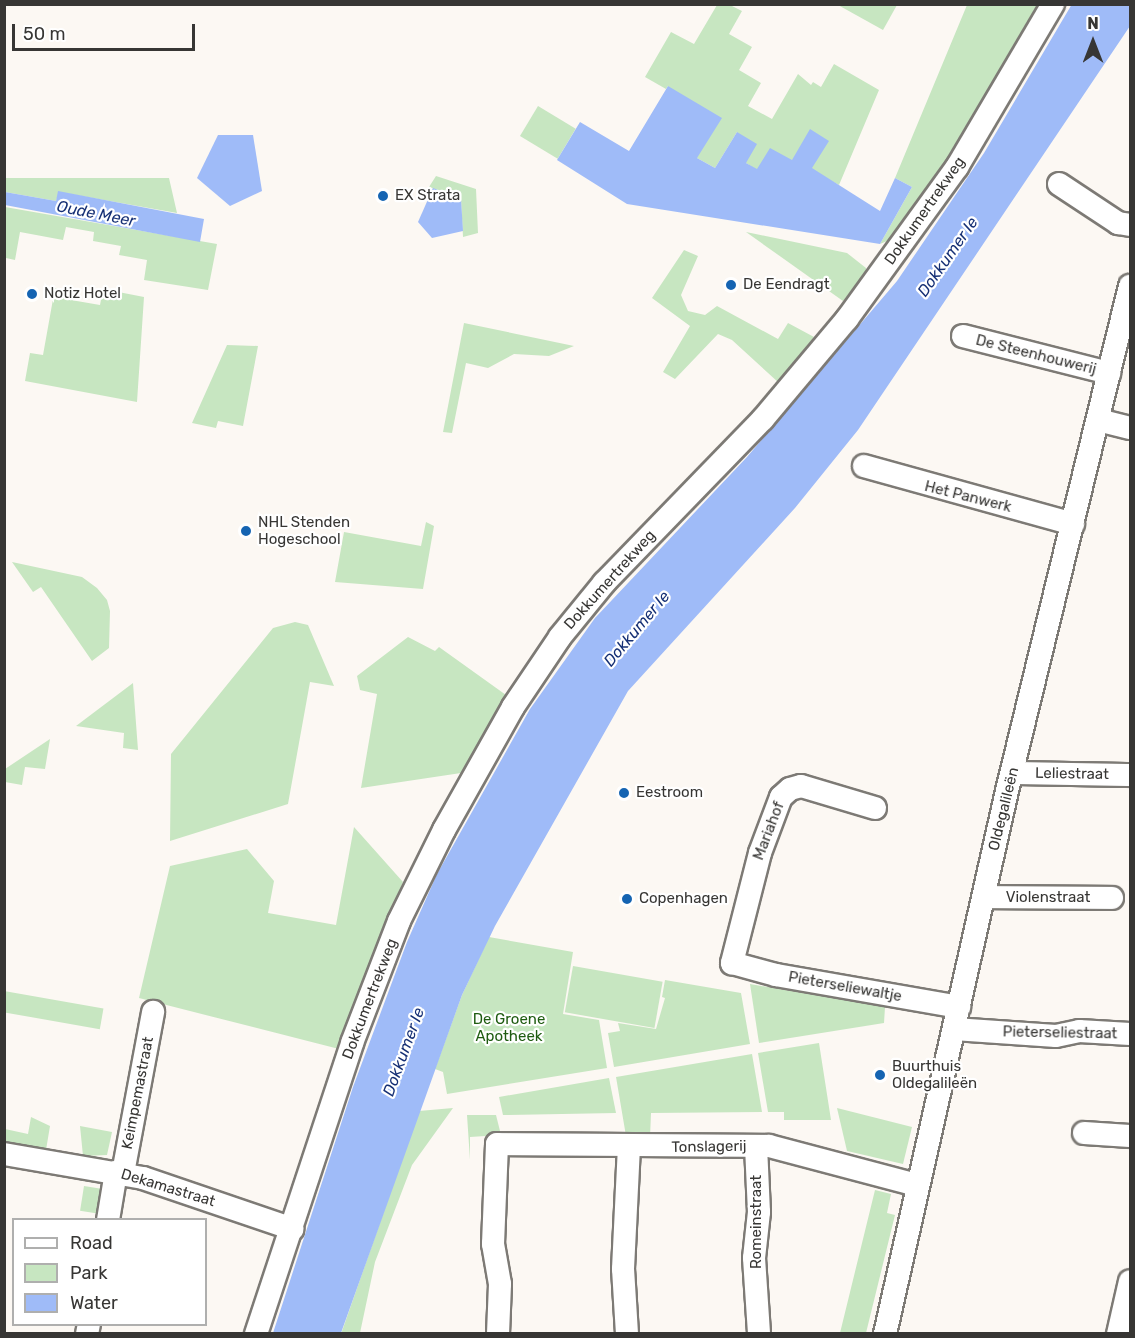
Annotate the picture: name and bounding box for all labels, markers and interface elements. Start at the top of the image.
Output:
scale bar [15,12,198,50]
north arrow [1063,12,1123,72]
text: N [1087,14,1099,33]
text: 50 m [23,23,66,45]
street label: Dokkumertrekweg [881,154,969,268]
place label: EX Strata [395,187,460,205]
marker: EX Strata [376,189,390,203]
water label: Oude Meer [55,197,137,231]
water label: Dokkumer Ie [913,213,983,301]
place label: De Eendragt [743,276,830,294]
marker: De Eendragt [724,278,738,292]
place label: Notiz Hotel [44,285,121,303]
marker: Notiz Hotel [25,287,39,301]
street label: De Steenhouwerij [974,331,1098,379]
street label: Het Panwerk [923,478,1013,516]
place label: NHL Stenden Hogeschool [258,513,350,548]
marker: NHL Stenden Hogeschool [239,524,253,538]
street label: Dokkumertrekweg [561,527,659,633]
water label: Dokkumer Ie [600,587,674,671]
street label: Leliestraat [1035,764,1109,784]
street label: Oldegalileën [985,766,1023,852]
place label: Eestroom [636,784,703,802]
marker: Eestroom [617,786,631,800]
street label: Mariahof [750,799,788,863]
street label: Violenstraat [1006,889,1090,907]
place label: Copenhagen [639,890,728,908]
marker: Copenhagen [620,892,634,906]
street label: Dokkumertrekweg [339,936,401,1062]
street label: Pieterseliewaltje [787,968,903,1006]
water label: Dokkumer Ie [379,1005,429,1099]
park label: De Groene Apotheek [473,1010,545,1045]
street label: Pieterseliestraat [1002,1023,1118,1043]
street label: Keimpemastraat [118,1035,158,1151]
place label: Buurthuis Oldegalileën [892,1057,977,1092]
marker: Buurthuis Oldegalileën [873,1068,887,1082]
street label: Tonslagerij [671,1137,747,1157]
street label: Dekamastraat [119,1165,217,1211]
street label: Romeinstraat [748,1175,766,1269]
legend [12,1218,207,1326]
text: Road [70,1232,113,1254]
text: Park [70,1262,107,1284]
text: Water [70,1292,118,1314]

